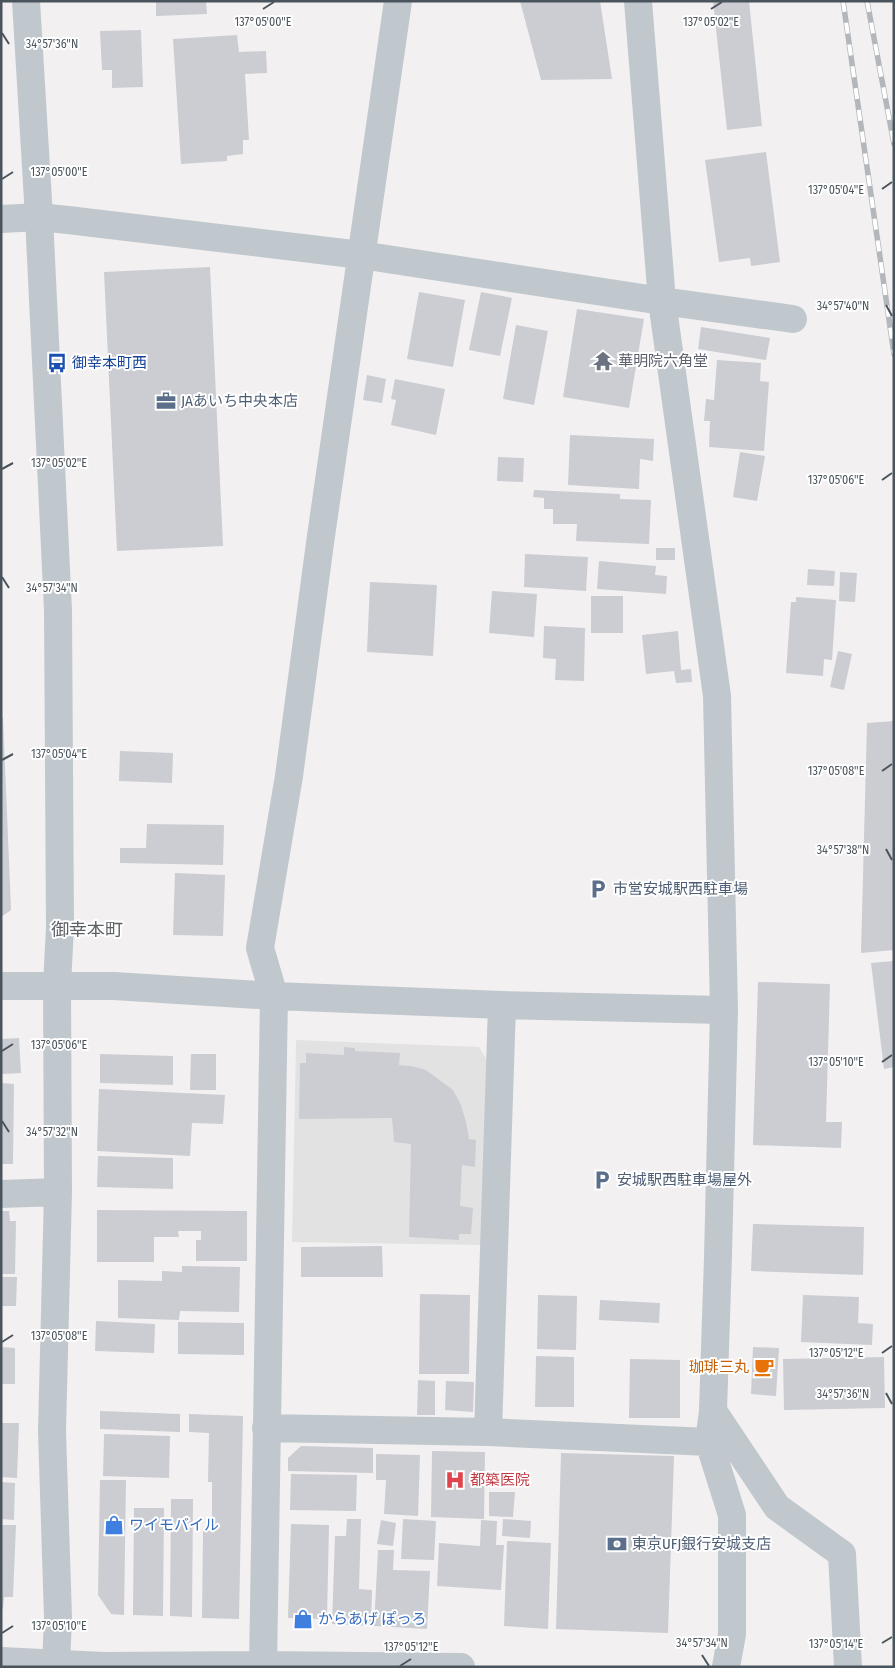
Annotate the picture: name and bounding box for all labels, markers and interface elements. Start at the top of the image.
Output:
text: 137°05'00"E [235,15,292,29]
text: 137°05'02"E [683,15,739,29]
text: 34°57'36"N [26,37,78,51]
text: 137°05'00"E [31,165,88,179]
text: 137°05'04"E [808,183,864,197]
text: 34°57'40"N [817,299,869,313]
temple icon: 華明院六角堂 [592,350,614,372]
bus stop icon: 御幸本町西 [46,352,68,374]
place label: 華明院六角堂 [618,352,708,370]
place label: 御幸本町西 [72,354,147,372]
office icon: JAあいち中央本店 [155,390,177,412]
place label: JAあいち中央本店 [181,392,298,410]
text: 137°05'02"E [31,456,87,470]
text: 137°05'06"E [808,473,865,487]
text: 34°57'34"N [26,581,78,595]
text: 137°05'04"E [31,747,87,761]
text: 137°05'08"E [808,764,865,778]
text: 34°57'38"N [817,843,869,857]
parking icon: 市営安城駅西駐車場 [587,878,609,900]
place label: 市営安城駅西駐車場 [613,880,748,898]
district label: 御幸本町 [51,919,123,941]
text: 137°05'06"E [31,1038,88,1052]
text: 137°05'10"E [808,1055,864,1069]
text: 34°57'32"N [26,1125,78,1139]
parking icon: 安城駅西駐車場屋外 [591,1169,613,1191]
place label: 安城駅西駐車場屋外 [617,1171,752,1189]
text: 137°05'08"E [31,1329,88,1343]
text: 137°05'12"E [809,1346,864,1360]
cafe icon: 珈琲三丸 [753,1356,775,1378]
place label: 珈琲三丸 [689,1358,749,1376]
text: 34°57'36"N [817,1387,869,1401]
hospital icon: 都築医院 [444,1469,466,1491]
place label: 都築医院 [470,1471,530,1489]
shop icon: ワイモバイル [103,1514,125,1536]
place label: ワイモバイル [129,1516,219,1534]
bank icon: 東京UFJ銀行安城支店 [606,1533,628,1555]
place label: 東京UFJ銀行安城支店 [632,1535,771,1553]
shop icon: からあげ ぽっろ [292,1608,314,1630]
place label: からあげ ぽっろ [318,1610,427,1628]
text: 137°05'10"E [31,1619,87,1633]
text: 34°57'34"N [676,1636,728,1650]
text: 137°05'14"E [809,1637,864,1651]
text: 137°05'12"E [384,1640,439,1654]

